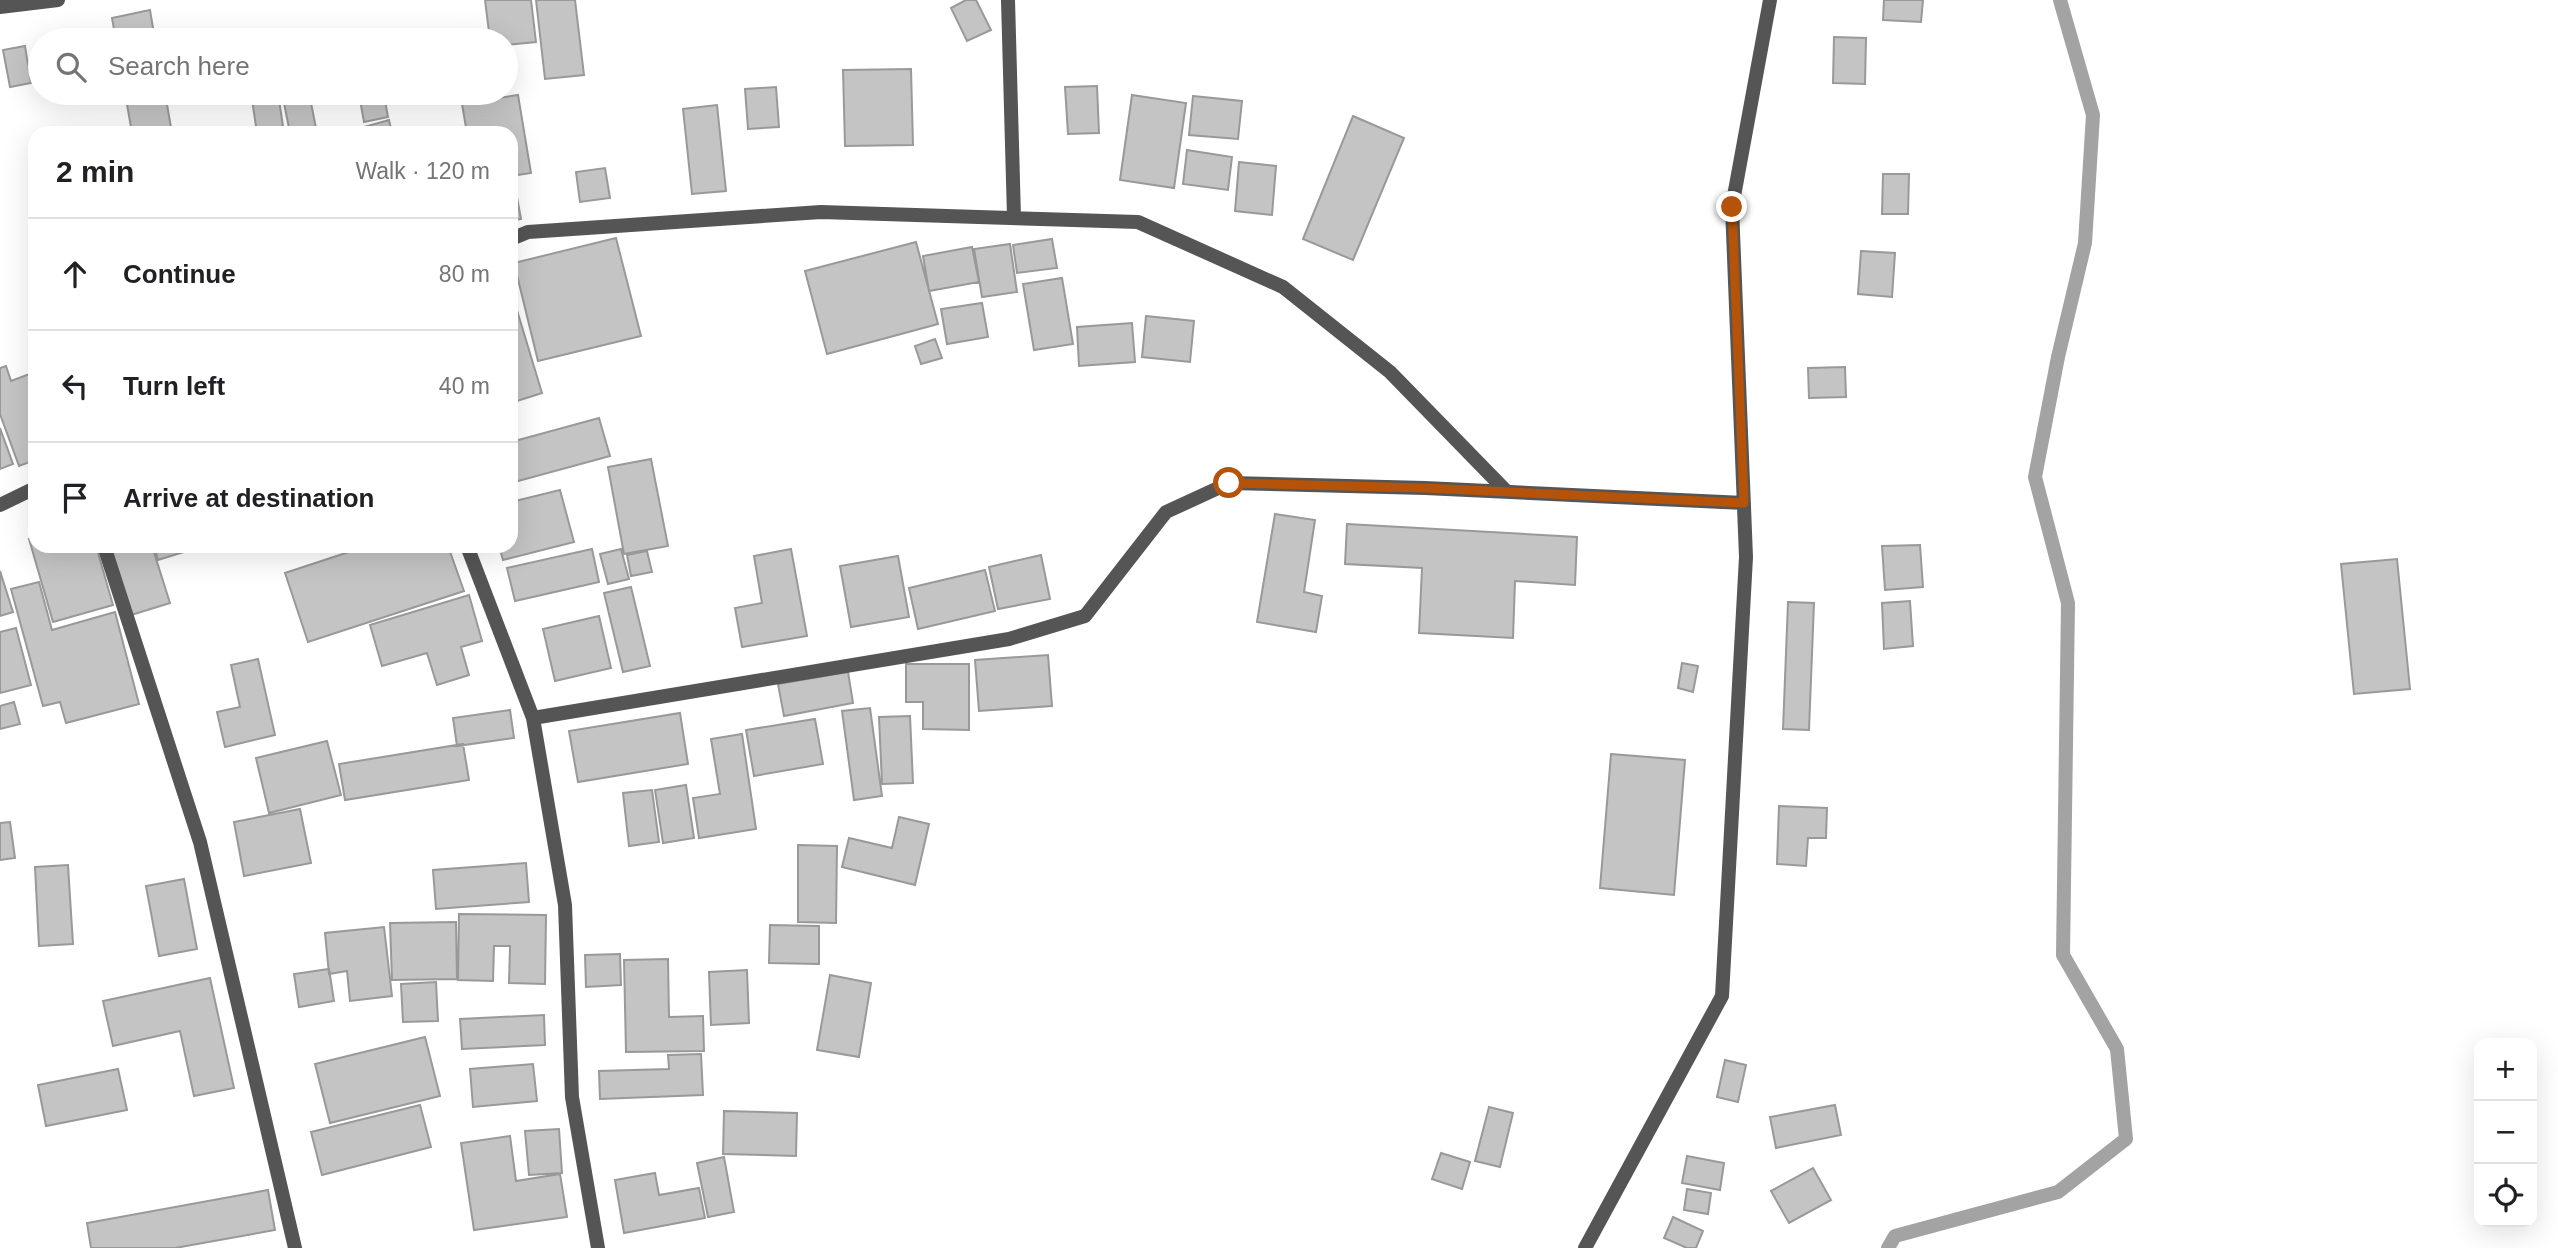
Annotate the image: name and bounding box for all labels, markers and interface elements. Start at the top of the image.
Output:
search box [28,28,518,105]
icon: search [52,48,90,86]
text: Search here [108,51,250,81]
text: 2 min [56,155,134,188]
text: Walk · 120 m [355,158,490,184]
route end [1716,191,1747,222]
icon: ahead [56,255,94,293]
text: Continue [123,259,236,289]
text: 80 m [439,261,490,287]
icon: left [56,367,94,405]
text: Turn left [123,371,225,401]
text: 40 m [439,373,490,399]
route start [1213,467,1244,498]
icon: arrive [56,479,94,517]
text: Arrive at destination [123,483,374,513]
map controls [2474,1038,2537,1227]
button: + [2474,1038,2537,1101]
button: − [2474,1101,2537,1164]
button: locate [2474,1164,2537,1227]

